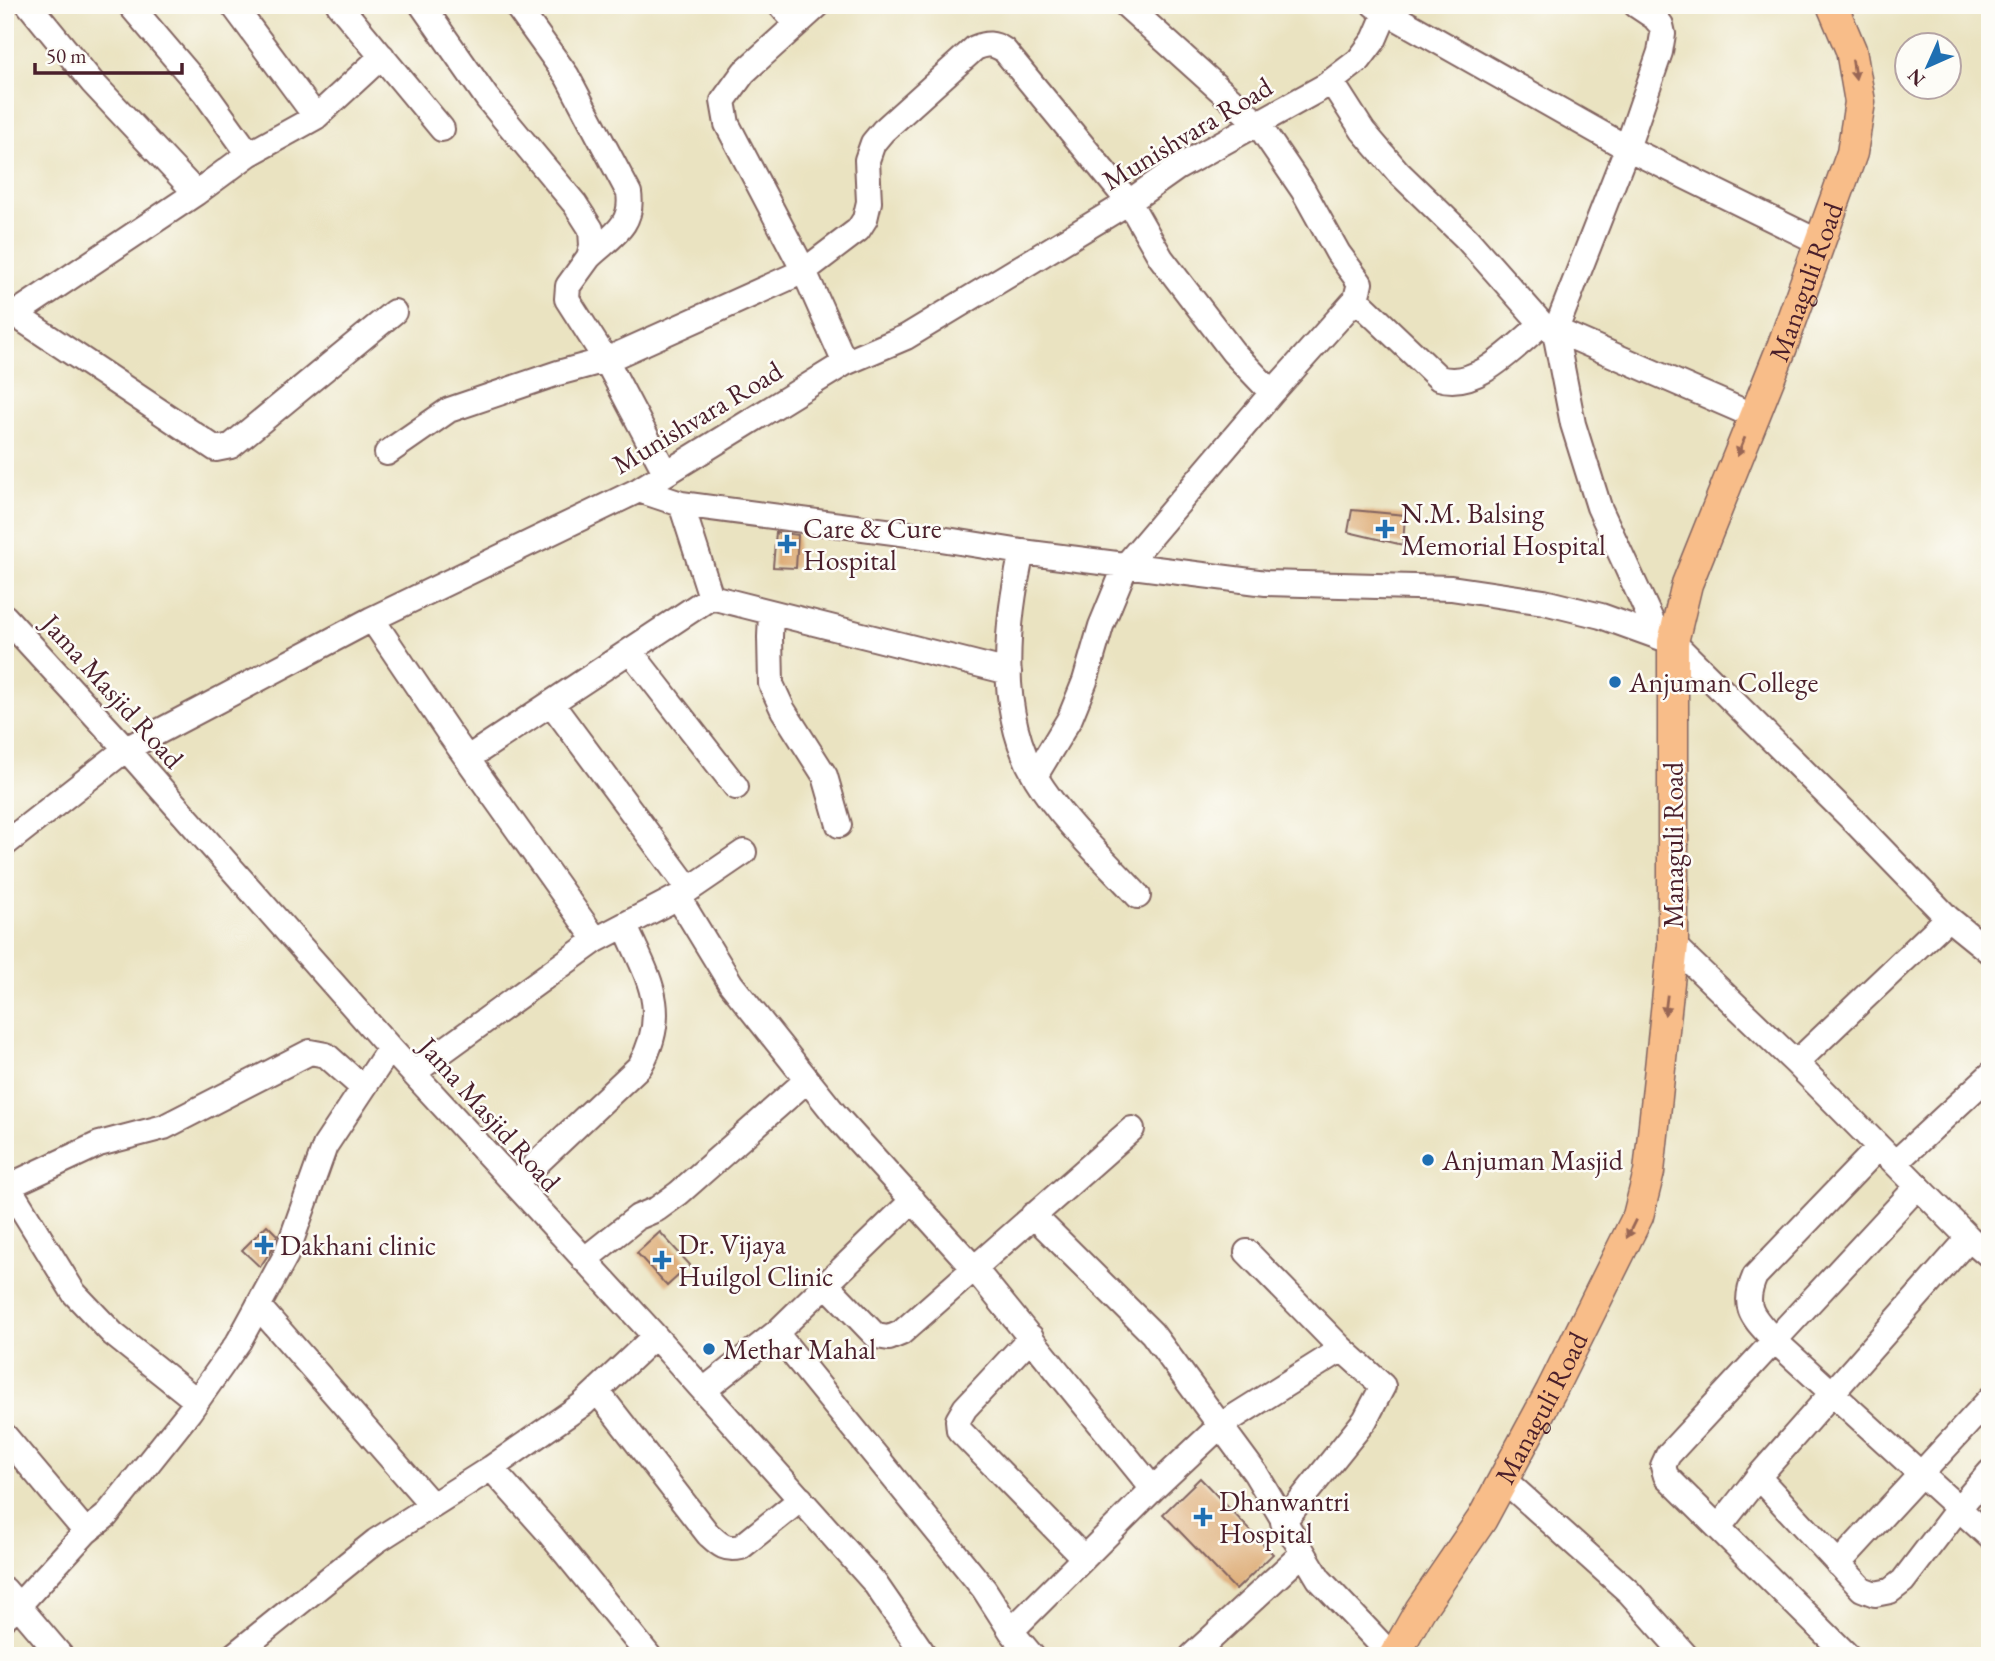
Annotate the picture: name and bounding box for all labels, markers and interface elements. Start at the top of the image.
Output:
scale bar [35,32,182,76]
north arrow [1894,32,1964,102]
text: 50 m [46,42,87,69]
one-way arrow [1849,59,1860,81]
text: N [1902,63,1931,92]
street label: Munishvara Road [1095,68,1279,198]
street label: Managuli Road [1760,196,1851,366]
street label: Munishvara Road [605,352,789,482]
one-way arrow [1736,437,1747,458]
place label: N.M. Balsing Memorial Hospital [1401,495,1606,563]
place label: Care & Cure Hospital [803,510,942,578]
marker: N.M. Balsing Memorial Hospital [1375,519,1395,539]
marker: Care & Cure Hospital [777,534,797,554]
street label: Jama Masjid Road [33,605,192,776]
place label: Anjuman College [1628,664,1818,700]
marker: Anjuman College [1607,674,1623,690]
street label: Managuli Road [1655,761,1691,928]
one-way arrow [1660,994,1671,1016]
street label: Jama Masjid Road [410,1028,569,1199]
place label: Anjuman Masjid [1441,1142,1624,1178]
marker: Anjuman Masjid [1420,1152,1436,1168]
one-way arrow [1626,1219,1637,1239]
place label: Dr. Vijaya Huilgol Clinic [678,1226,833,1294]
place label: Dakhani clinic [280,1227,436,1263]
marker: Dakhani clinic [254,1235,274,1255]
marker: Dr. Vijaya Huilgol Clinic [652,1250,672,1270]
street label: Managuli Road [1486,1325,1596,1490]
place label: Methar Mahal [723,1331,876,1367]
marker: Methar Mahal [701,1341,717,1357]
place label: Dhanwantri Hospital [1219,1483,1350,1551]
marker: Dhanwantri Hospital [1193,1507,1213,1527]

